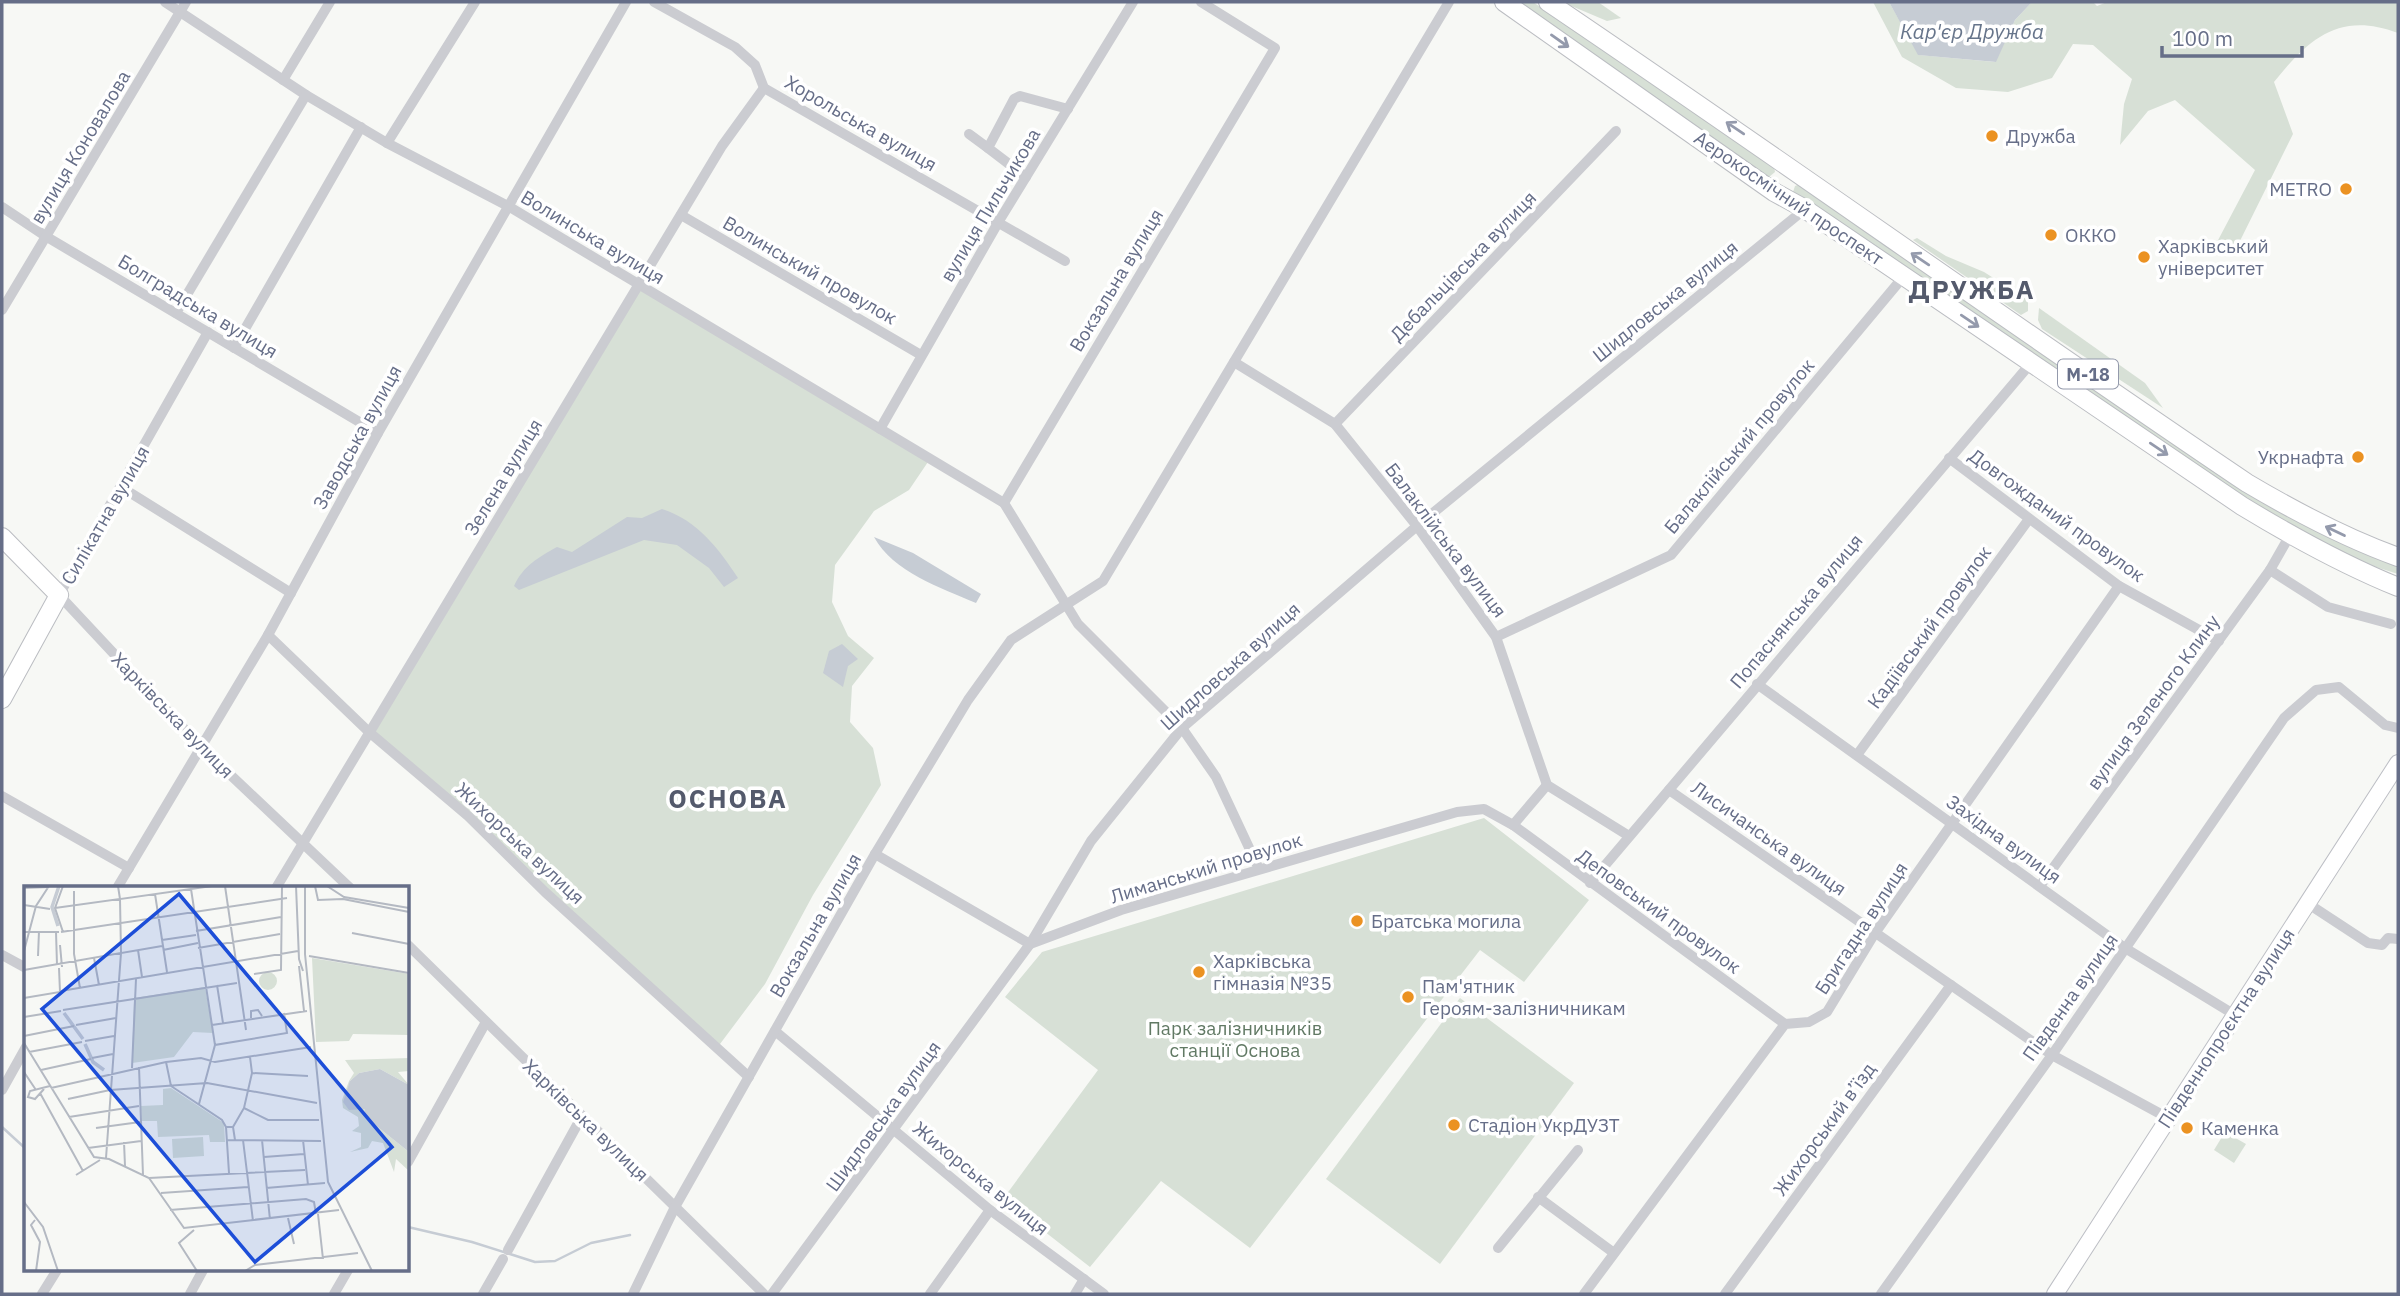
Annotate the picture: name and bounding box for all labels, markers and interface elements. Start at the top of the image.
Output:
scale bar [2162,14,2302,58]
water label: Кар'єр Дружба [1900,17,2044,45]
text: 100 m [2172,24,2233,52]
one-way arrow [1550,34,1569,48]
street label: вулиця Коновалова [25,66,135,228]
street label: Хорольська вулиця [781,70,941,176]
one-way arrow [1726,121,1746,135]
street label: вулиця Пильчикова [935,124,1045,286]
place label: Дружба [2006,124,2076,148]
street label: Аерокосмічний проспект [1690,126,1888,270]
marker: Дружба [1984,128,2000,144]
place label: METRO [2269,177,2332,201]
marker: METRO [2338,181,2354,197]
street label: Волинська вулиця [517,185,669,289]
street label: Дебальцівська вулиця [1385,186,1541,346]
street label: Вокзальна вулиця [1064,204,1168,356]
street label: Волинський провулок [719,210,901,330]
place label: ОККО [2065,223,2117,247]
marker: ОККО [2043,227,2059,243]
place label: Харківський університет [2158,234,2269,280]
street label: Шидловська вулиця [1587,235,1743,367]
street label: Болградська вулиця [114,249,282,363]
marker: Харківський університет [2136,249,2152,265]
one-way arrow [1911,252,1930,266]
district label: ДРУЖБА [1909,272,2035,306]
one-way arrow [1960,314,1979,328]
street label: Балаклійський провулок [1659,354,1819,538]
road number: М-18 [2058,360,2118,388]
street label: Заводська вулиця [307,361,407,513]
street label: Зелена вулиця [459,414,547,540]
street label: Силікатна вулиця [56,441,154,589]
one-way arrow [2148,442,2168,456]
street label: Довгожданий провулок [1964,443,2150,587]
place label: Укрнафта [2258,445,2344,469]
marker: Укрнафта [2350,449,2366,465]
street label: Балаклійська вулиця [1380,458,1512,622]
one-way arrow [2325,524,2346,538]
street label: Попаснянська вулиця [1724,529,1868,693]
street label: Кадіївський провулок [1862,541,1996,713]
street label: Шидловська вулиця [1155,597,1305,735]
street label: вулиця Зеленого Клину [2081,609,2225,794]
street label: Харківська вулиця [107,647,239,783]
street label: Лисичанська вулиця [1687,775,1851,901]
street label: Жихорська вулиця [450,777,590,909]
district label: ОСНОВА [668,781,788,815]
street label: Західна вулиця [1942,789,2066,889]
street label: Лиманський провулок [1107,827,1305,909]
street label: Деповський провулок [1572,843,1746,979]
street label: Вокзальна вулиця [764,849,866,1001]
street label: Бригадна вулиця [1809,857,1913,999]
inset map [24,886,410,1272]
place label: Братська могила [1371,909,1521,933]
marker: Братська могила [1349,913,1365,929]
street label: Південнопроєктна вулиця [2152,923,2300,1133]
street label: Південна вулиця [2017,929,2123,1065]
place label: Харківська гімназія №35 [1213,949,1332,995]
marker: Харківська гімназія №35 [1191,964,1207,980]
place label: Пам'ятник Героям-залізничникам [1422,974,1626,1020]
marker: Пам'ятник Героям-залізничникам [1400,989,1416,1005]
park label: Парк залізничників станції Основа [1148,1016,1322,1062]
street label: Шидловська вулиця [820,1036,946,1196]
street label: Харківська вулиця [518,1054,654,1186]
street label: Жихорський в’їзд [1768,1058,1880,1200]
place label: Стадіон УкрДУЗТ [1468,1113,1620,1137]
street label: Жихорська вулиця [908,1116,1054,1240]
place label: Каменка [2201,1116,2279,1140]
marker: Стадіон УкрДУЗТ [1446,1117,1462,1133]
marker: Каменка [2179,1120,2195,1136]

